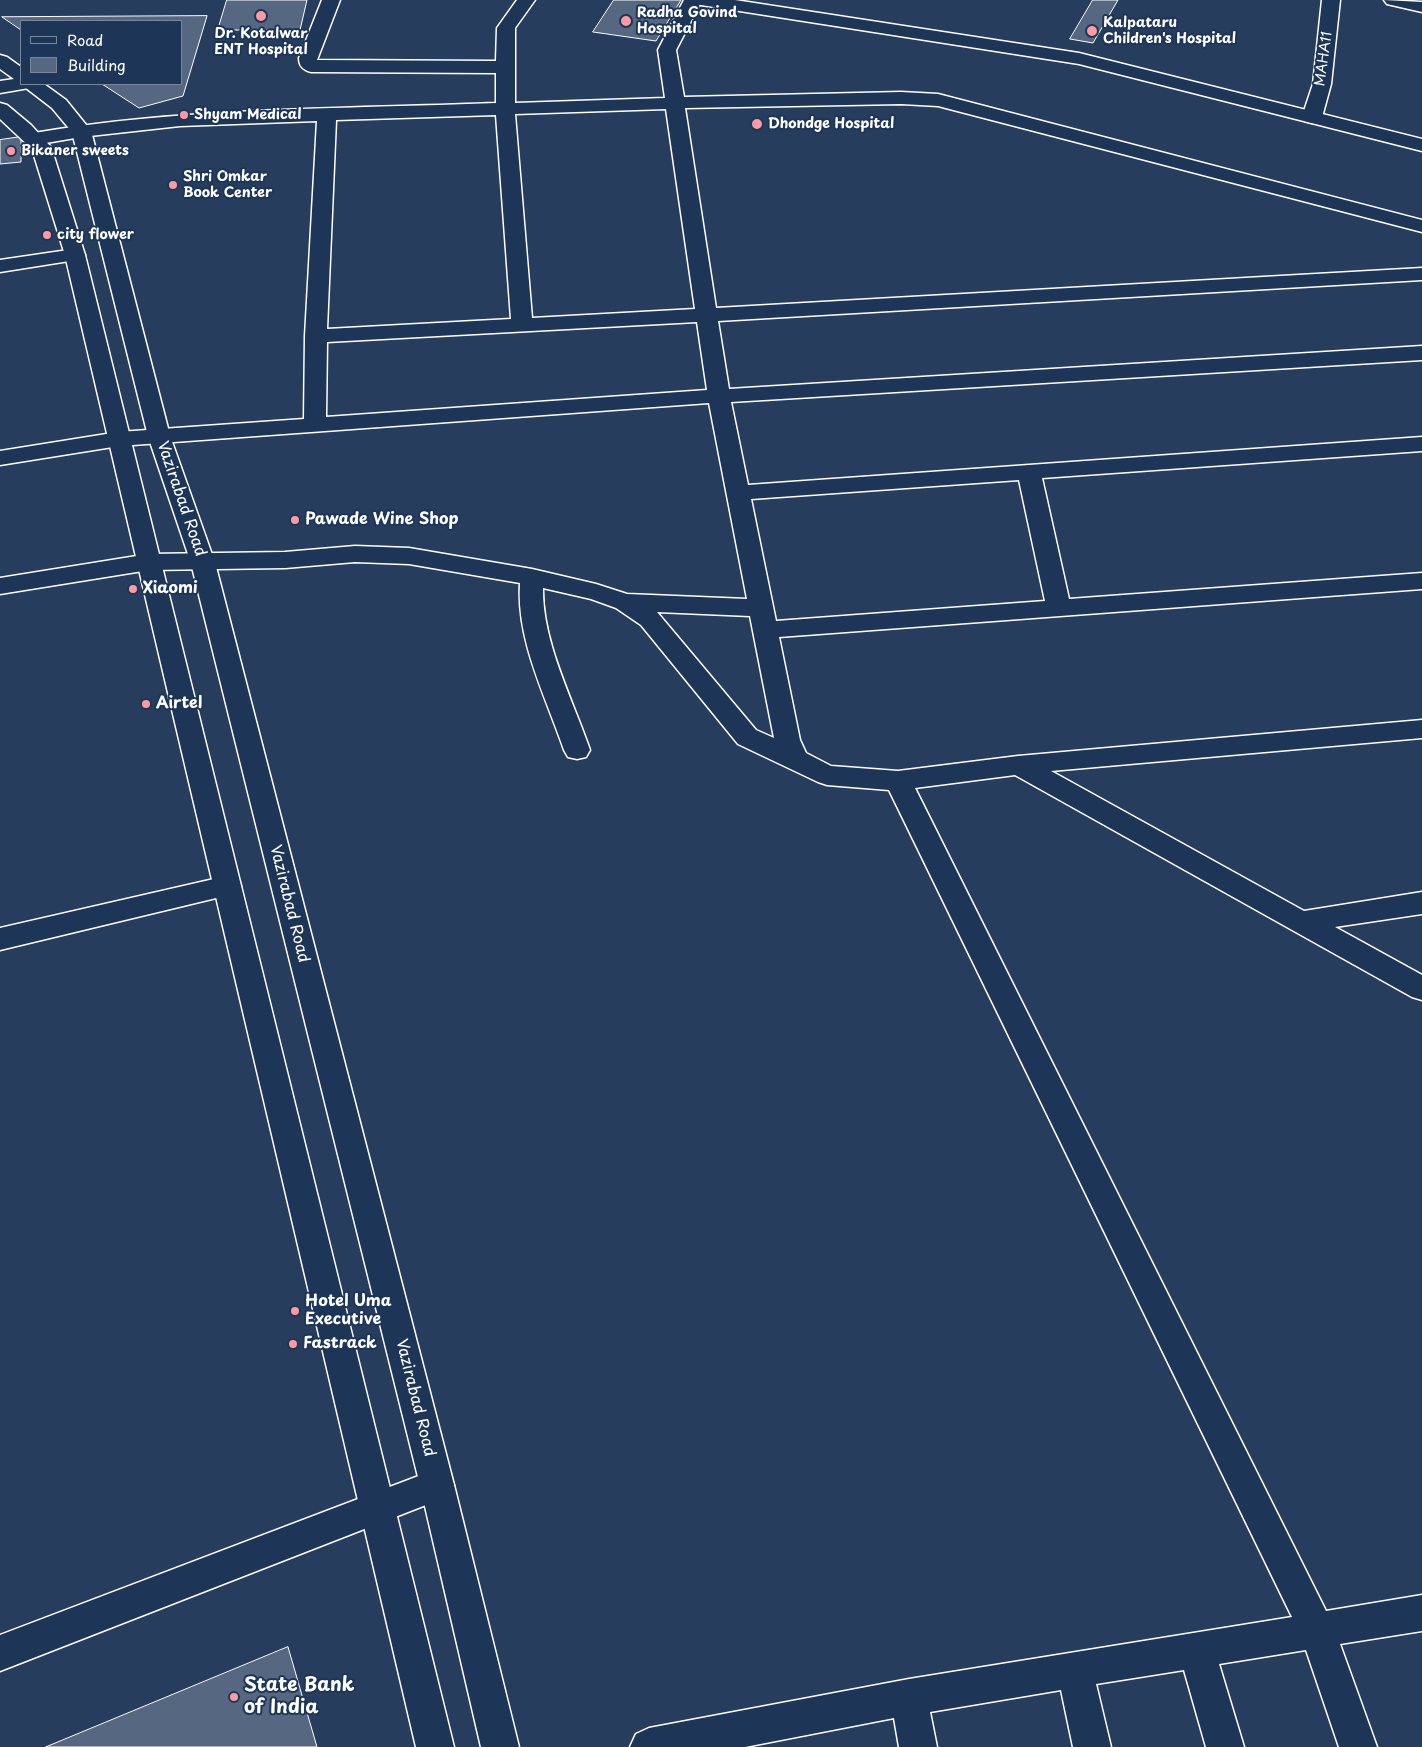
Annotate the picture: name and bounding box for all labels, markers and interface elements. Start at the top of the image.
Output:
place label: Radha Govind Hospital [637,5,737,38]
marker: Dr. Kotalwar ENT Hospital [254,9,268,23]
marker: Radha Govind Hospital [619,14,633,28]
place label: Kalpataru Children's Hospital [1103,15,1236,48]
legend [20,20,182,85]
marker: Kalpataru Children's Hospital [1085,24,1099,38]
place label: Dr. Kotalwar ENT Hospital [214,26,308,58]
text: Road [67,28,103,51]
street label: MAHA11 [1312,31,1336,87]
text: Building [67,53,126,76]
place label: Shyam Medical [194,107,301,123]
marker: Shyam Medical [178,109,190,121]
place label: Dhondge Hospital [768,116,894,132]
marker: Dhondge Hospital [750,117,764,131]
place label: Bikaner sweets [21,143,129,159]
marker: Bikaner sweets [5,145,17,157]
place label: Shri Omkar Book Center [183,169,272,202]
marker: Shri Omkar Book Center [167,179,179,191]
place label: city flower [57,227,134,243]
marker: city flower [41,229,53,241]
street label: Vazirabad Road [152,439,210,559]
place label: Pawade Wine Shop [305,510,459,530]
marker: Pawade Wine Shop [289,514,301,526]
place label: Xiaomi [143,579,198,599]
marker: Xiaomi [127,583,139,595]
place label: Airtel [156,694,202,714]
marker: Airtel [140,698,152,710]
street label: Vazirabad Road [265,843,313,965]
place label: Hotel Uma Executive [305,1292,392,1330]
marker: Hotel Uma Executive [289,1305,301,1317]
place label: Fastrack [303,1334,377,1354]
street label: Vazirabad Road [391,1337,439,1459]
marker: Fastrack [287,1338,299,1350]
place label: State Bank of India [244,1675,355,1719]
marker: State Bank of India [228,1691,240,1703]

